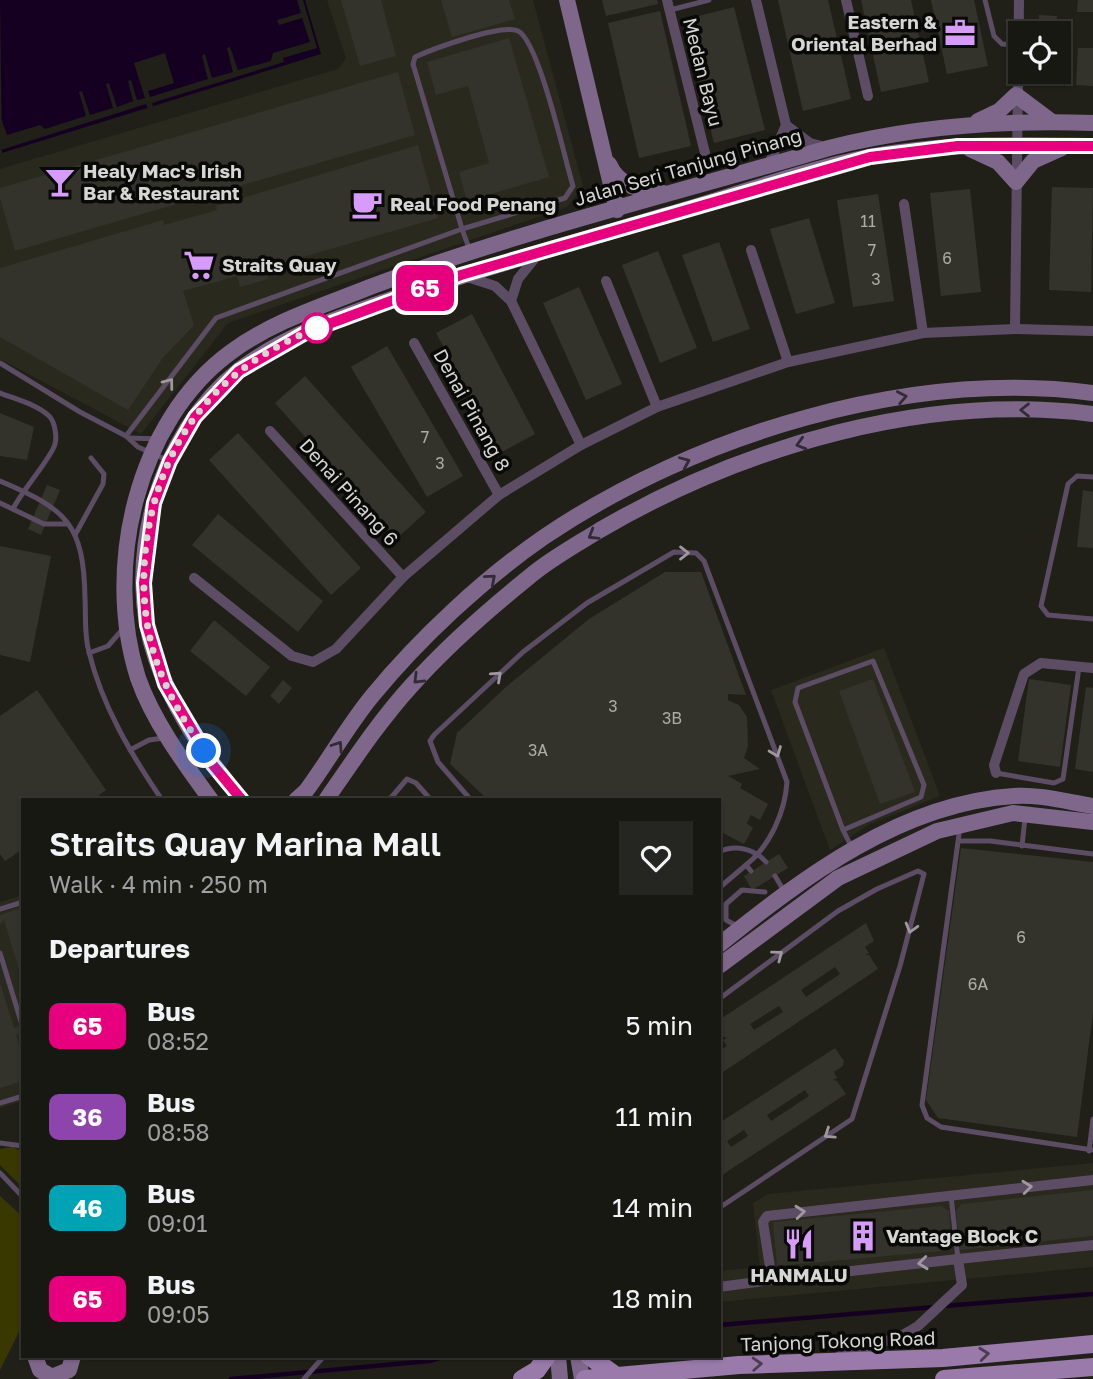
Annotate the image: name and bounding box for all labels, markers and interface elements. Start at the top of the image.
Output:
place label: Eastern & Oriental Berhad [791,10,938,55]
street label: Medan Bayu [679,15,728,129]
office icon: Eastern & Oriental Berhad [943,16,977,50]
map controls [1008,21,1071,84]
button: locate [1008,21,1071,84]
street label: Jalan Seri Tanjung Pinang [572,123,804,210]
place label: Healy Mac's Irish Bar & Restaurant [83,159,242,204]
bar icon: Healy Mac's Irish Bar & Restaurant [43,165,77,199]
cafe icon: Real Food Penang [350,187,384,221]
place label: Real Food Penang [390,192,556,215]
house number: 11 [860,211,876,231]
house number: 7 [868,240,876,260]
supermarket icon: Straits Quay [182,248,216,282]
house number: 6 [942,248,952,268]
place label: Straits Quay [222,253,337,276]
line badge: 65 [394,265,457,311]
house number: 3 [871,269,881,289]
text: 65 [410,273,440,302]
unlabelled marker [302,313,332,343]
street label: Denai Pinang 8 [429,345,516,475]
one-way arrow [160,378,173,390]
one-way arrow [896,391,908,406]
one-way arrow [1019,402,1030,418]
house number: 7 [421,427,429,447]
street label: Denai Pinang 6 [295,433,403,550]
one-way arrow [795,436,807,450]
house number: 3 [435,453,445,473]
one-way arrow [678,456,690,470]
one-way arrow [587,526,600,539]
one-way arrow [680,545,690,561]
one-way arrow [483,575,496,587]
one-way arrow [413,670,426,683]
one-way arrow [489,672,502,684]
house number: 3 [608,696,618,716]
house number: 3B [662,708,682,728]
your location [186,733,221,768]
house number: 3A [528,740,548,760]
one-way arrow [330,741,342,754]
one-way arrow [768,746,782,758]
button: heart [619,821,693,895]
text: Straits Quay Marina Mall [49,824,441,863]
text: Walk · 4 min · 250 m [49,870,268,898]
one-way arrow [905,922,920,934]
house number: 6 [1016,927,1026,947]
text: Departures [49,933,190,964]
one-way arrow [770,951,783,964]
house number: 6A [968,974,988,994]
text: Bus [147,996,195,1027]
text: 5 min [625,1010,693,1041]
text: 65 [73,1011,102,1040]
text: 08:52 [147,1027,209,1055]
text: Bus [147,1087,195,1118]
text: 11 min [615,1101,693,1132]
text: 36 [73,1102,102,1131]
text: 08:58 [147,1118,210,1146]
one-way arrow [824,1126,837,1138]
text: Bus [147,1178,195,1209]
one-way arrow [1021,1180,1032,1195]
text: 14 min [612,1192,693,1223]
text: 46 [72,1193,103,1222]
one-way arrow [795,1204,806,1219]
text: 09:01 [147,1209,208,1237]
building icon: Vantage Block C [846,1219,880,1253]
place label: Vantage Block C [886,1224,1038,1247]
restaurant icon: HANMALU [782,1227,816,1261]
one-way arrow [917,1256,929,1271]
place label: HANMALU [750,1263,848,1286]
text: Bus [147,1269,195,1300]
text: 18 min [612,1283,693,1314]
text: 65 [73,1284,102,1313]
text: 09:05 [147,1300,210,1328]
street label: Tanjong Tokong Road [740,1326,936,1355]
one-way arrow [978,1346,990,1361]
one-way arrow [752,1357,763,1372]

